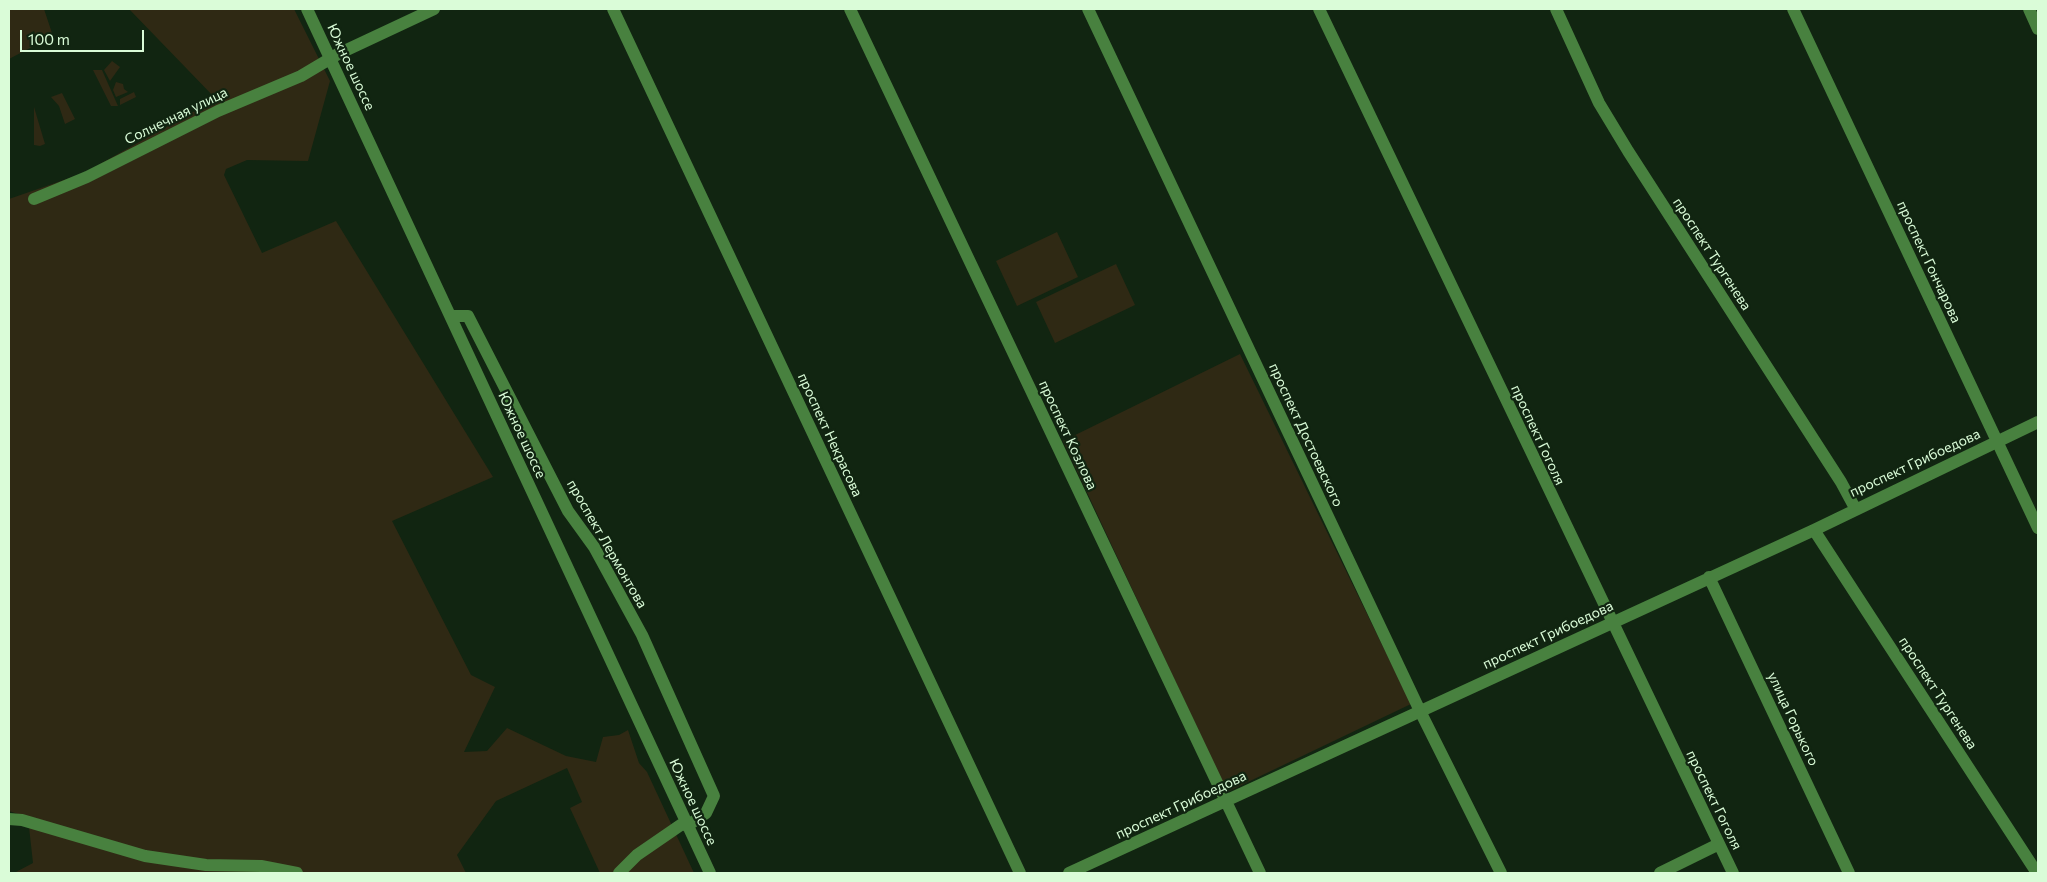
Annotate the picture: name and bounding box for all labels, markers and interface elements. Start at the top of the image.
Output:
scale bar [22,20,146,52]
street label: Южное шоссе [324,21,378,113]
text: 100 m [28,30,70,48]
street label: Солнечная улица [122,84,230,148]
street label: проспект Тургенева [1669,195,1755,313]
street label: проспект Гончарова [1893,198,1965,326]
street label: проспект Достоевского [1265,361,1347,509]
street label: проспект Некрасова [794,371,866,499]
street label: проспект Козлова [1035,378,1101,492]
street label: проспект Гоголя [1507,382,1569,488]
street label: Южное шоссе [495,389,549,481]
street label: проспект Грибоедова [1847,425,1983,501]
street label: проспект Лермонтова [563,477,651,611]
street label: проспект Грибоедова [1480,597,1616,673]
street label: проспект Тургенева [1895,634,1981,752]
street label: улица Горького [1764,669,1822,769]
street label: проспект Гоголя [1683,748,1745,852]
street label: Южное шоссе [666,756,720,848]
street label: проспект Грибоедова [1113,767,1249,843]

